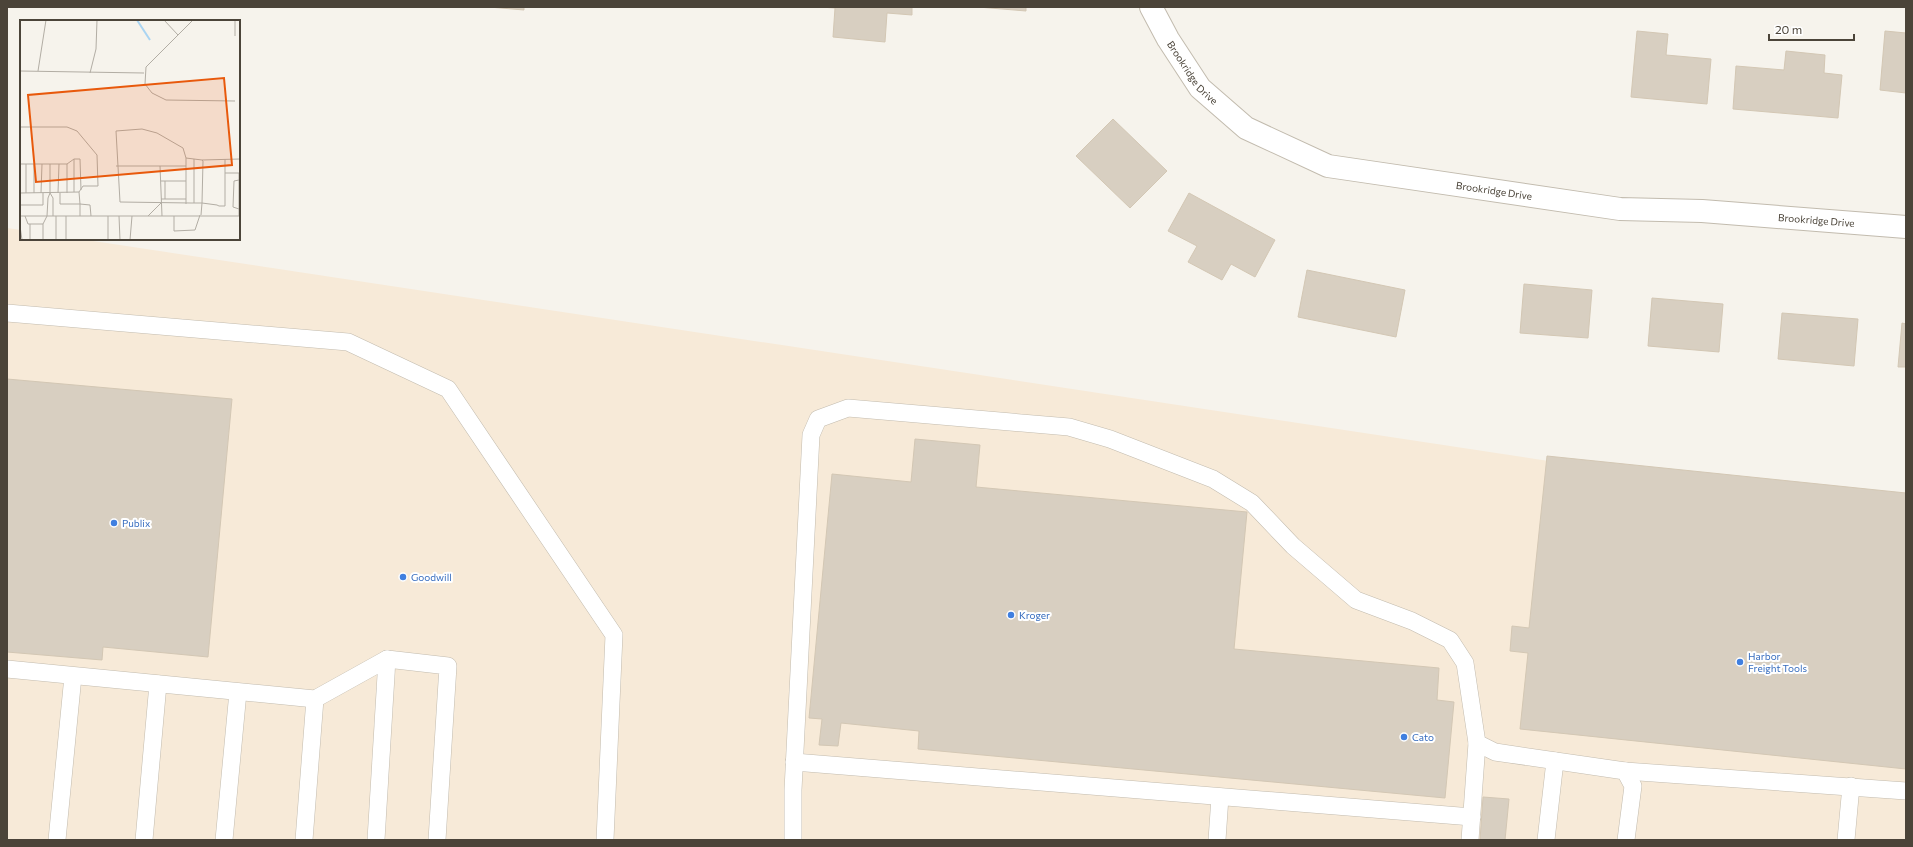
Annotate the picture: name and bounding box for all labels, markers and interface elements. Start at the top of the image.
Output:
scale bar [1769,16,1854,42]
inset map [20,20,240,240]
text: 20 m [1775,22,1802,36]
street label: Brookridge Drive [1165,39,1220,107]
street label: Brookridge Drive [1455,179,1533,202]
street label: Brookridge Drive [1778,211,1855,229]
place label: Publix [122,517,151,529]
marker: Publix [109,518,119,528]
place label: Goodwill [411,571,452,583]
marker: Goodwill [398,572,408,582]
place label: Kroger [1019,609,1050,621]
marker: Kroger [1006,610,1016,620]
place label: Harbor Freight Tools [1748,650,1808,674]
marker: Harbor Freight Tools [1735,657,1745,667]
place label: Cato [1412,731,1434,743]
marker: Cato [1399,732,1409,742]

